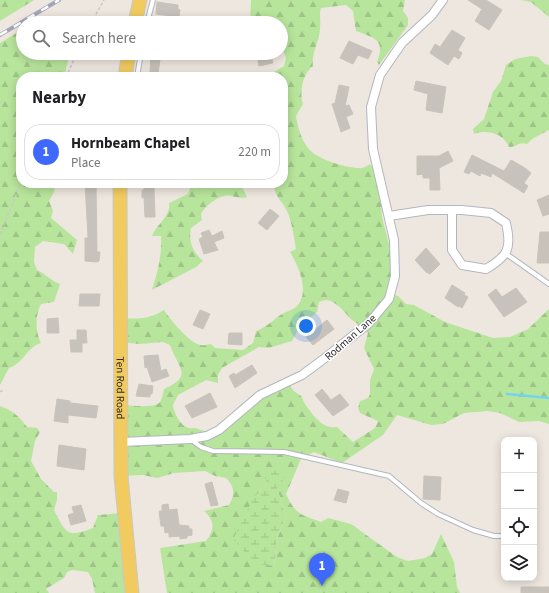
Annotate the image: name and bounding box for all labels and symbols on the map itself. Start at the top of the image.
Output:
street label: Rodman Lane [321,311,380,364]
your location [296,316,316,336]
street label: Ten Rod Road [113,357,128,419]
pin: 1 [309,553,335,586]

